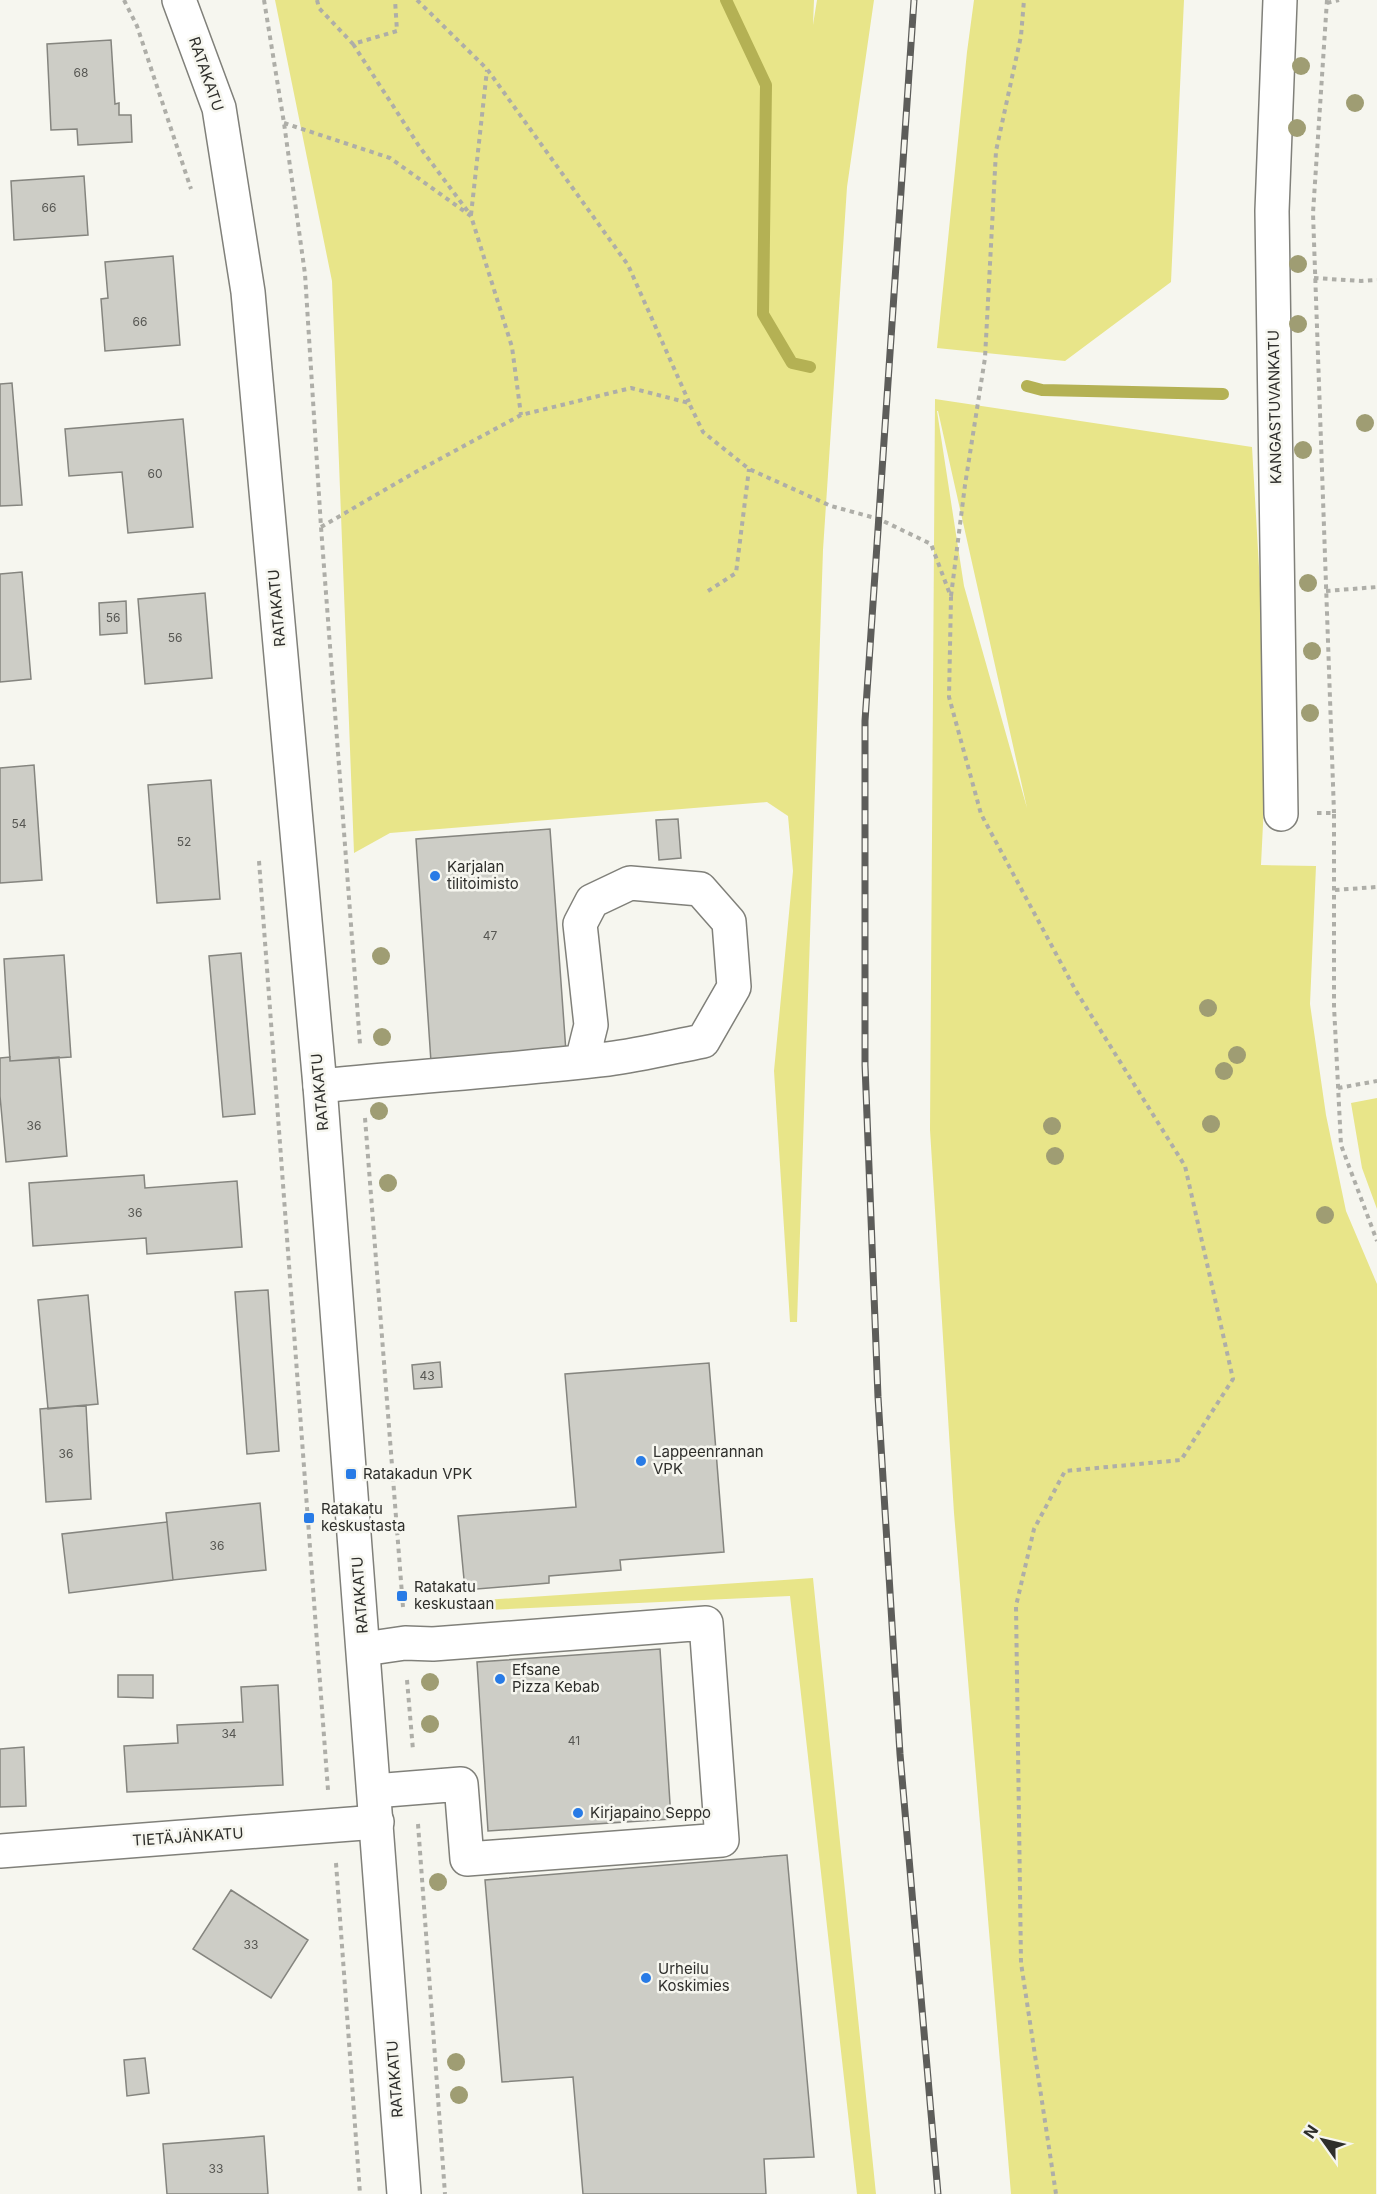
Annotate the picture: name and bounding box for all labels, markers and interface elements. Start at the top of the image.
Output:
street label: RATAKATU [185,34,228,114]
house number: 68 [74,65,88,80]
house number: 66 [42,200,56,215]
house number: 66 [133,314,147,329]
street label: KANGASTUVANKATU [1264,330,1285,484]
house number: 60 [147,466,163,481]
street label: RATAKATU [264,569,289,647]
house number: 56 [106,610,120,625]
house number: 56 [168,630,182,645]
house number: 54 [11,816,27,831]
house number: 52 [177,834,191,849]
place label: Karjalan tilitoimisto [447,857,519,893]
marker: Karjalan tilitoimisto [428,869,442,883]
house number: 47 [483,928,497,943]
street label: RATAKATU [307,1053,332,1131]
house number: 36 [27,1118,41,1133]
house number: 36 [128,1205,142,1220]
house number: 43 [419,1368,435,1383]
place label: Lappeenrannan VPK [653,1442,764,1478]
house number: 36 [59,1446,73,1461]
marker: Lappeenrannan VPK [634,1454,648,1468]
place label: Ratakadun VPK [363,1464,472,1483]
marker: Ratakadun VPK [344,1467,358,1481]
place label: Ratakatu keskustasta [321,1499,405,1535]
marker: Ratakatu keskustasta [302,1511,316,1525]
house number: 36 [210,1538,224,1553]
street label: RATAKATU [347,1556,372,1634]
place label: Ratakatu keskustaan [414,1577,494,1613]
marker: Ratakatu keskustaan [395,1589,409,1603]
place label: Efsane Pizza Kebab [512,1660,600,1696]
marker: Efsane Pizza Kebab [493,1672,507,1686]
house number: 34 [221,1726,237,1741]
house number: 41 [568,1733,580,1748]
place label: Kirjapaino Seppo [590,1803,711,1822]
marker: Kirjapaino Seppo [571,1806,585,1820]
street label: TIETÄJÄNKATU [132,1823,244,1850]
house number: 33 [244,1937,258,1952]
place label: Urheilu Koskimies [658,1959,730,1995]
marker: Urheilu Koskimies [639,1971,653,1985]
street label: RATAKATU [382,2040,407,2118]
north arrow [1293,2110,1353,2170]
text: N [1299,2121,1322,2142]
house number: 33 [209,2161,223,2176]

